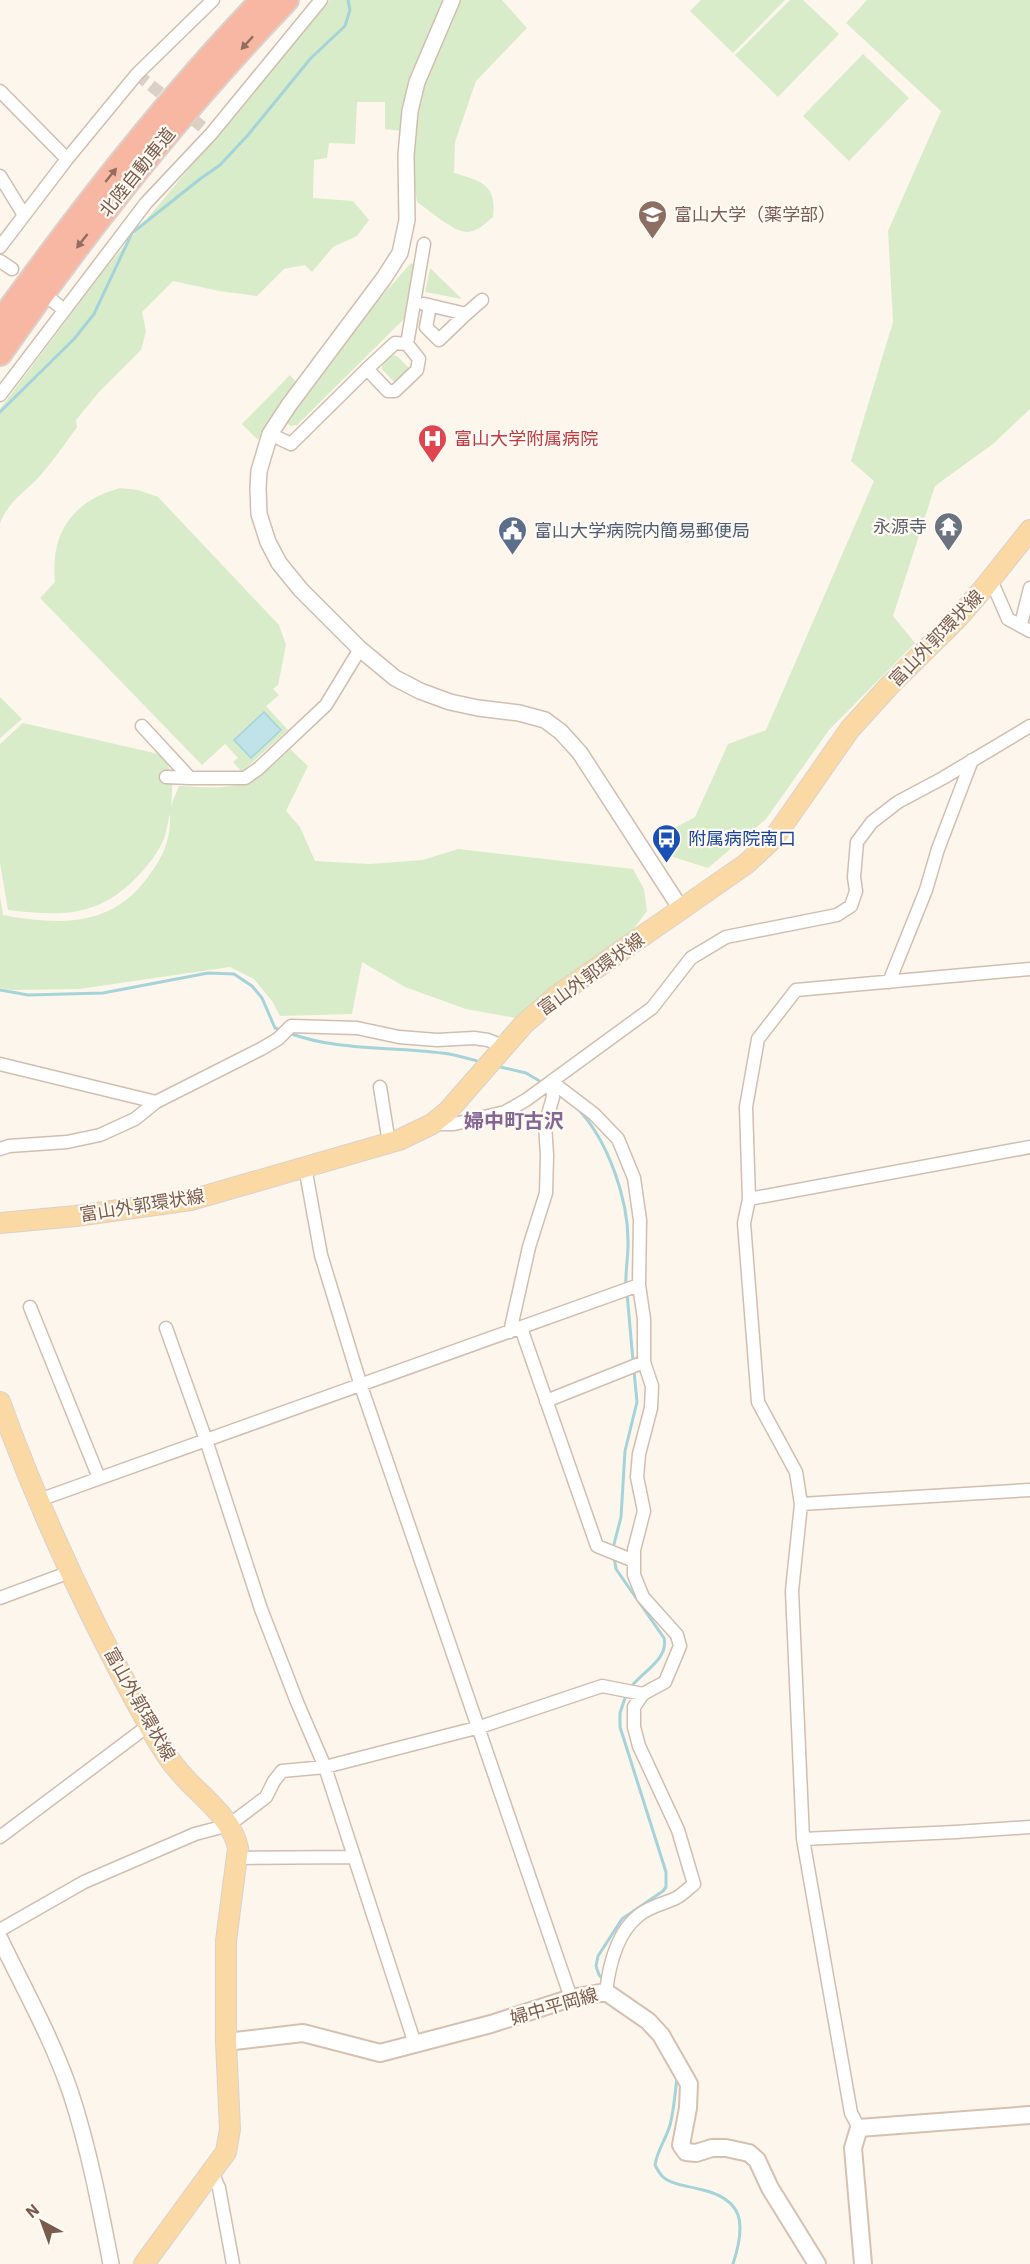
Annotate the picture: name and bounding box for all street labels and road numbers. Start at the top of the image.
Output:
street label: 北陸自動車道 [94,123,180,221]
street label: 富山外郭環状線 [884,585,988,691]
street label: 富山外郭環状線 [533,928,649,1020]
street label: 富山外郭環状線 [78,1184,206,1226]
street label: 富山外郭環状線 [99,1643,181,1765]
street label: 婦中平岡線 [508,1983,600,2029]

